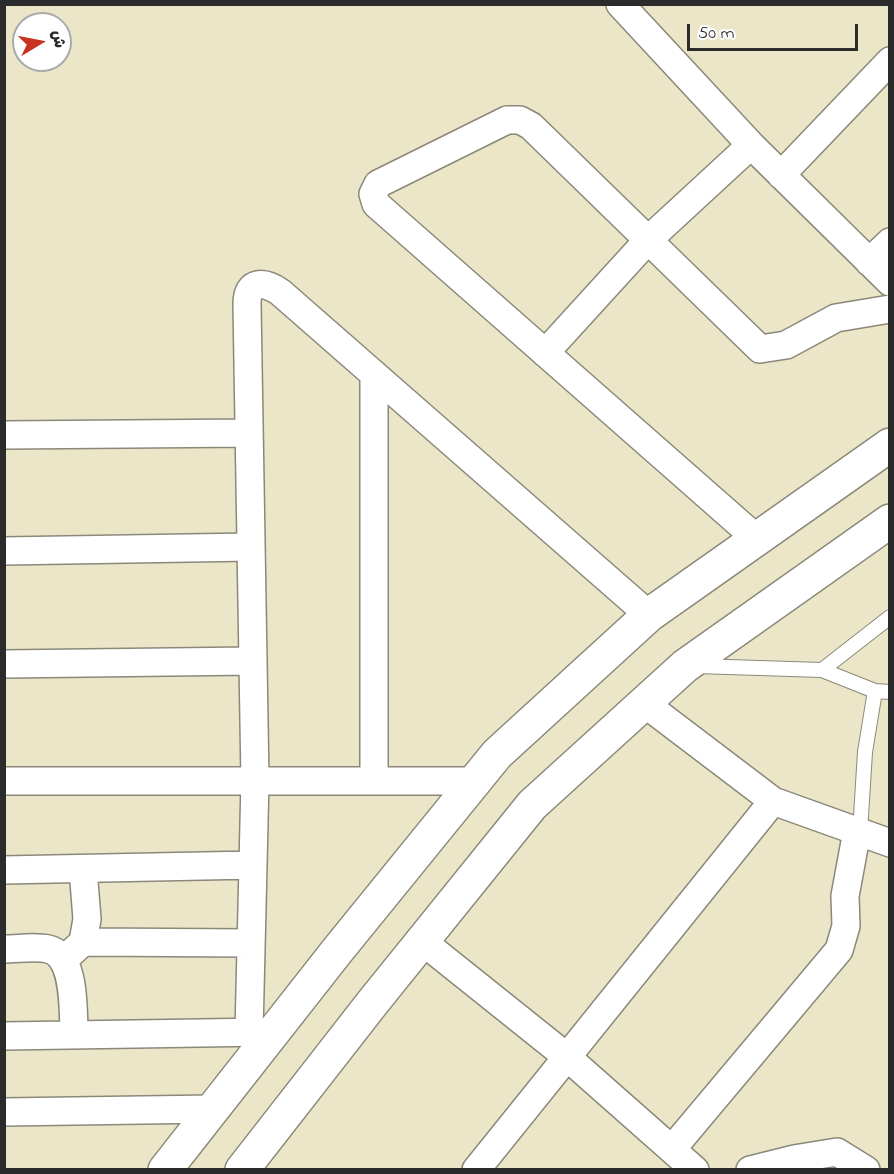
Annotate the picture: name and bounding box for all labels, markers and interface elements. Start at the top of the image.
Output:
north arrow [12,12,72,72]
scale bar [690,12,861,50]
text: 50 m [698,21,735,47]
text: ش [44,28,71,50]

